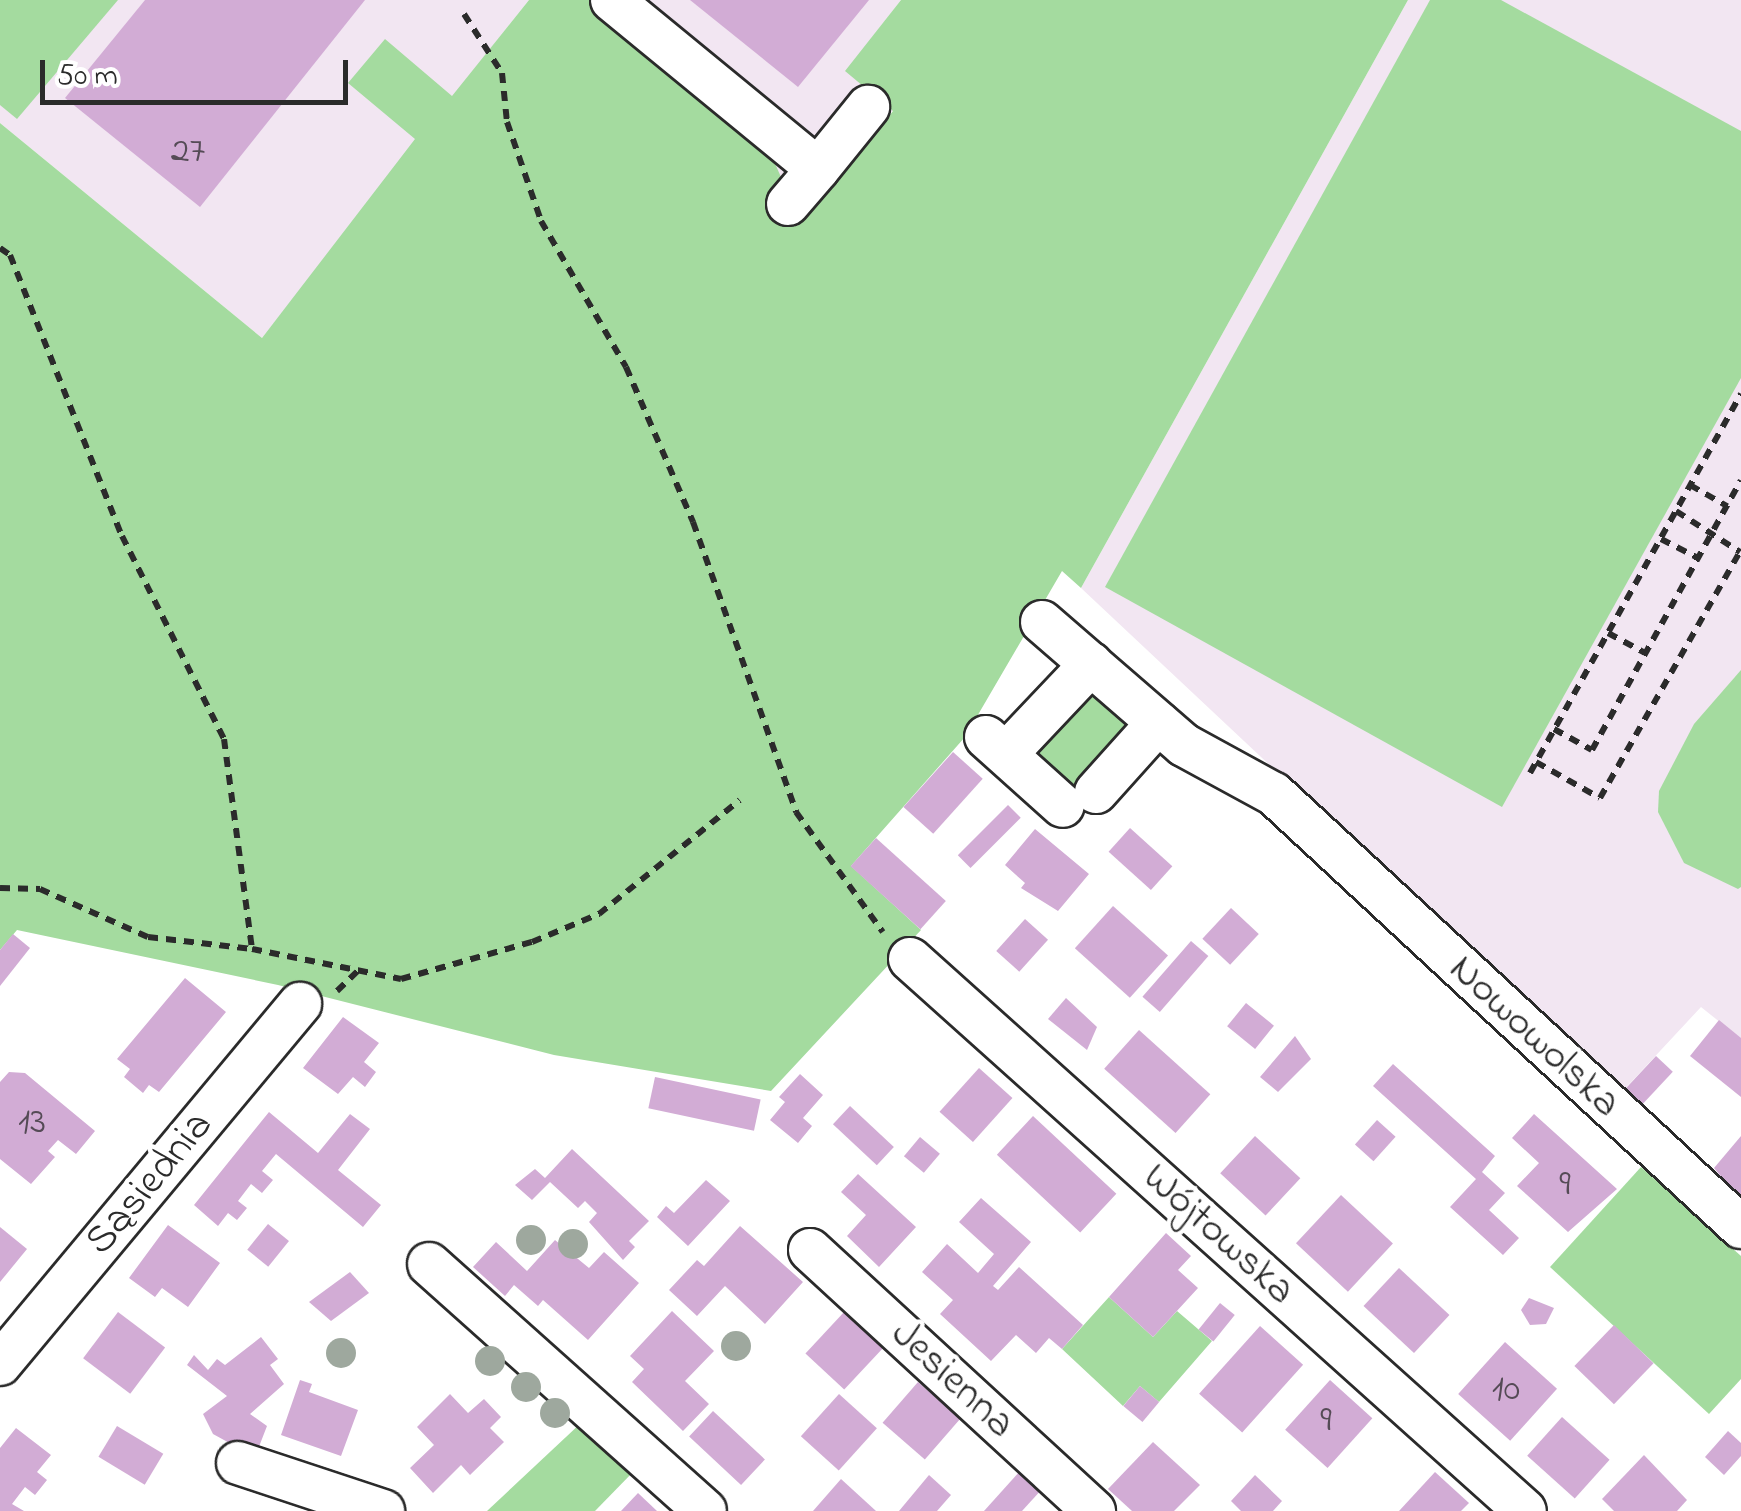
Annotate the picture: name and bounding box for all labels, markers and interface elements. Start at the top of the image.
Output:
scale bar [45,40,352,102]
text: 50 m [57,55,118,99]
house number: 27 [171,130,205,176]
street label: Nowowolska [1438,945,1630,1129]
house number: 13 [18,1101,46,1147]
street label: Sąsiednia [75,1102,225,1266]
street label: Wójtowska [1131,1153,1305,1317]
house number: 9 [1559,1163,1571,1209]
street label: Jesienna [880,1310,1024,1450]
house number: 10 [1492,1368,1520,1414]
house number: 9 [1320,1399,1332,1445]

